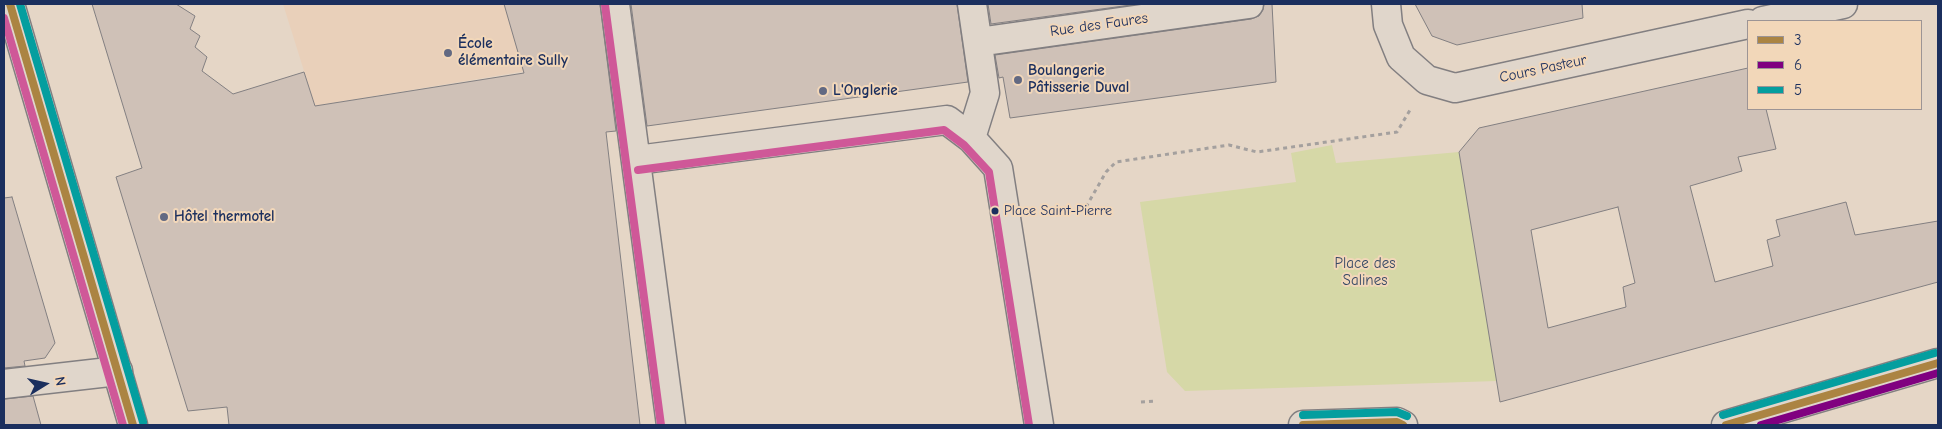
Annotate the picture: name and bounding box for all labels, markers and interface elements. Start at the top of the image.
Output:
street label: Rue des Faures [1049,9,1149,41]
legend [1747,20,1922,110]
text: 3 [1794,31,1802,49]
place label: École élémentaire Sully [458,35,568,70]
marker: École élémentaire Sully [442,47,454,59]
street label: Cours Pasteur [1498,51,1588,87]
text: 6 [1794,56,1802,74]
place label: Boulangerie Pâtisserie Duval [1028,62,1129,97]
marker: Boulangerie Pâtisserie Duval [1012,74,1024,86]
text: 5 [1794,81,1802,99]
place label: L'Onglerie [833,82,898,100]
marker: L'Onglerie [817,85,829,97]
place label: Place Saint-Pierre [1004,203,1112,219]
marker: Place Saint-Pierre [990,206,1000,216]
place label: Hôtel thermotel [174,208,275,226]
marker: Hôtel thermotel [158,211,170,223]
park label: Place des Salines [1335,255,1395,290]
north arrow [20,359,70,409]
text: N [51,375,69,387]

